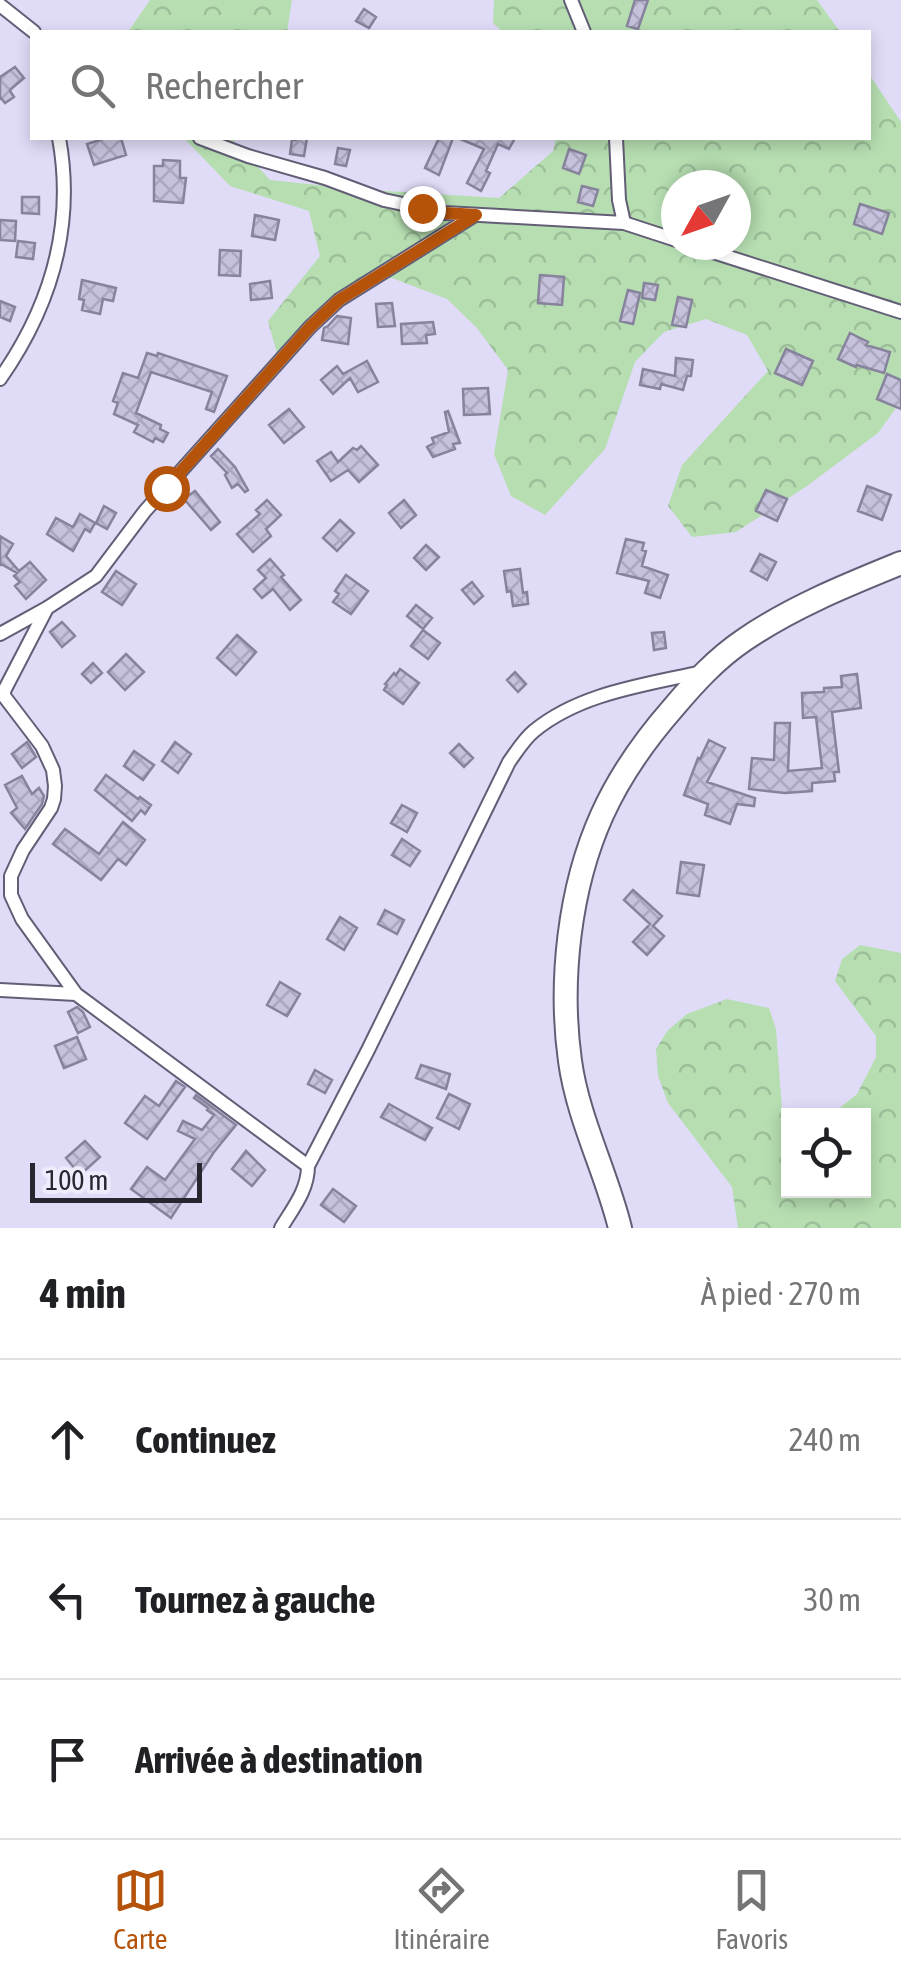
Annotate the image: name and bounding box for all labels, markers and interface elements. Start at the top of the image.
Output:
search box [30,30,871,140]
icon: search [65,58,120,113]
text: Rechercher [145,64,303,107]
north arrow [661,170,751,260]
route end [400,186,446,232]
route start [144,466,190,512]
map controls [781,1108,871,1198]
button: locate [781,1108,871,1198]
scale bar [30,1158,202,1202]
text: 100 m [45,1164,108,1196]
text: 4 min [40,1269,126,1317]
text: À pied · 270 m [701,1275,861,1312]
icon: ahead [40,1412,95,1467]
text: Continuez [135,1418,276,1461]
text: 240 m [788,1421,861,1458]
icon: left [40,1572,95,1627]
text: Tournez à gauche [135,1578,376,1621]
text: 30 m [803,1581,861,1618]
icon: arrive [40,1732,95,1787]
text: Arrivée à destination [135,1738,423,1781]
tab: Carte [113,1863,168,1955]
tab: Itinéraire [394,1863,490,1955]
tab: Favoris [715,1863,788,1955]

